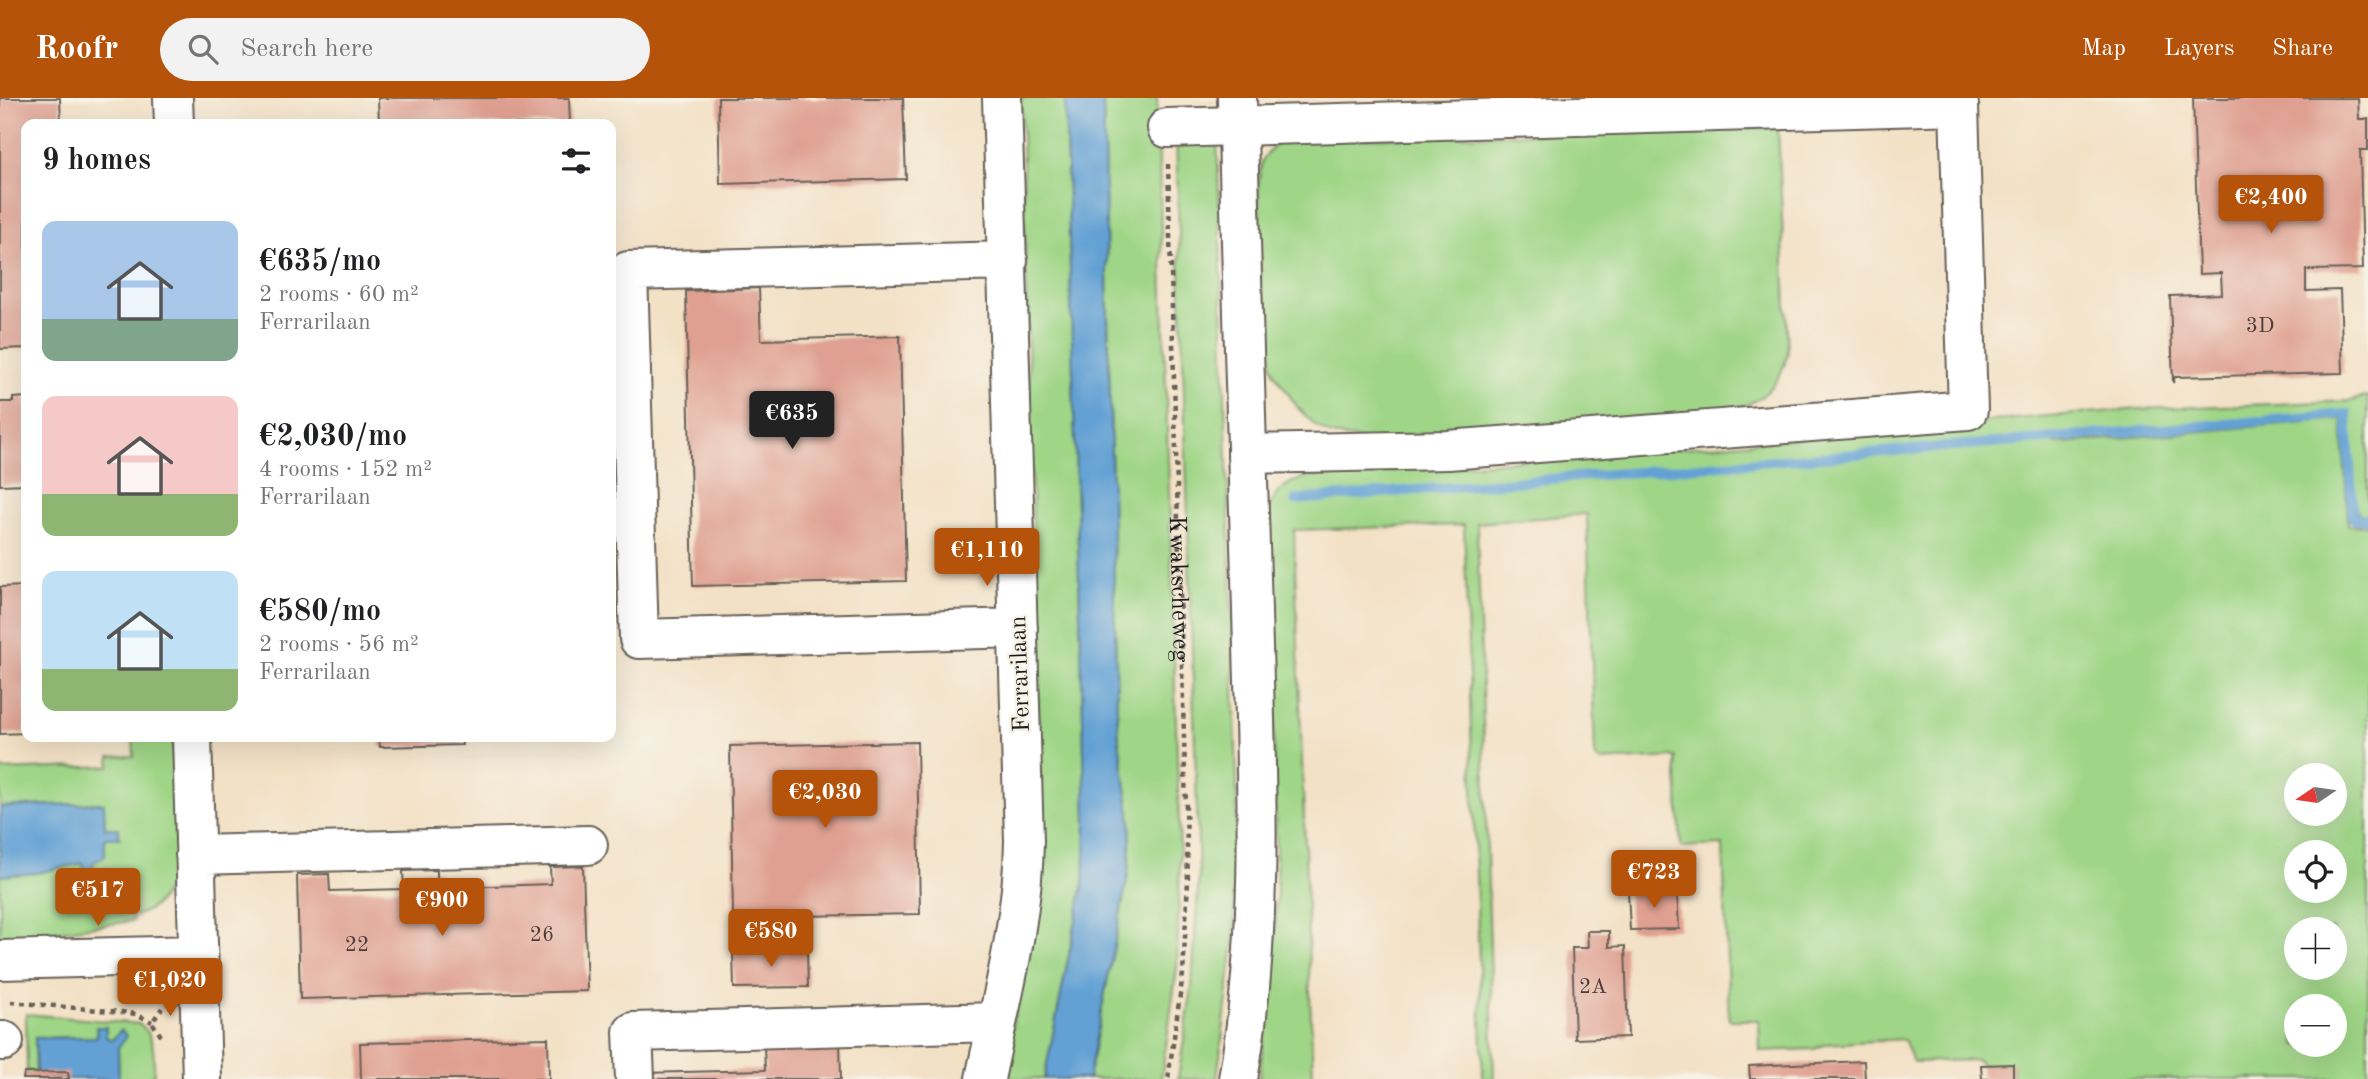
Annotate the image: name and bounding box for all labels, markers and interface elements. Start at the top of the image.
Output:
search box [160,18,650,81]
icon: search [184,30,222,68]
text: Roofr [35,33,118,66]
text: Search here [240,36,373,62]
text: Map [2082,37,2126,61]
text: Layers [2164,37,2234,61]
text: Share [2272,37,2333,61]
icon: filters [557,142,595,180]
text: 9 homes [42,146,151,176]
pin: €2,400 [2214,176,2328,235]
text: €2,400 [2234,186,2308,209]
text: €635/mo [259,247,381,277]
icon: home [98,249,182,333]
text: 2 rooms · 60 m² [259,283,419,306]
text: Ferrarilaan [259,311,371,334]
house number: 3D [2246,316,2274,337]
pin: €635 [751,392,833,451]
text: €635 [765,402,819,425]
text: €2,030/mo [259,422,407,452]
icon: home [98,424,182,508]
text: 4 rooms · 152 m² [259,458,432,481]
text: Ferrarilaan [259,486,371,509]
street label: Kwakscheweg [1164,515,1192,663]
pin: €1,110 [930,528,1044,588]
text: €1,110 [950,539,1024,562]
text: €580/mo [259,597,381,627]
icon: home [98,599,182,683]
street label: Ferrarilaan [1007,615,1035,733]
text: 2 rooms · 56 m² [259,633,419,656]
text: Ferrarilaan [259,661,371,684]
north arrow [2284,763,2347,826]
map controls [2284,763,2347,1057]
pin: €2,030 [768,770,882,830]
text: €2,030 [788,781,862,804]
button: locate [2284,840,2347,903]
pin: €723 [1613,850,1695,910]
text: €723 [1627,861,1681,884]
pin: €517 [57,868,139,928]
pin: €900 [401,878,483,938]
text: €517 [71,879,125,902]
text: €900 [415,889,469,912]
pin: €580 [730,910,812,969]
button: + [2284,917,2347,980]
text: €580 [744,920,798,943]
house number: 26 [530,925,554,946]
house number: 22 [345,935,369,956]
pin: €1,020 [113,958,227,1018]
text: €1,020 [133,969,207,992]
house number: 2A [1579,977,1607,998]
button: − [2284,994,2347,1057]

